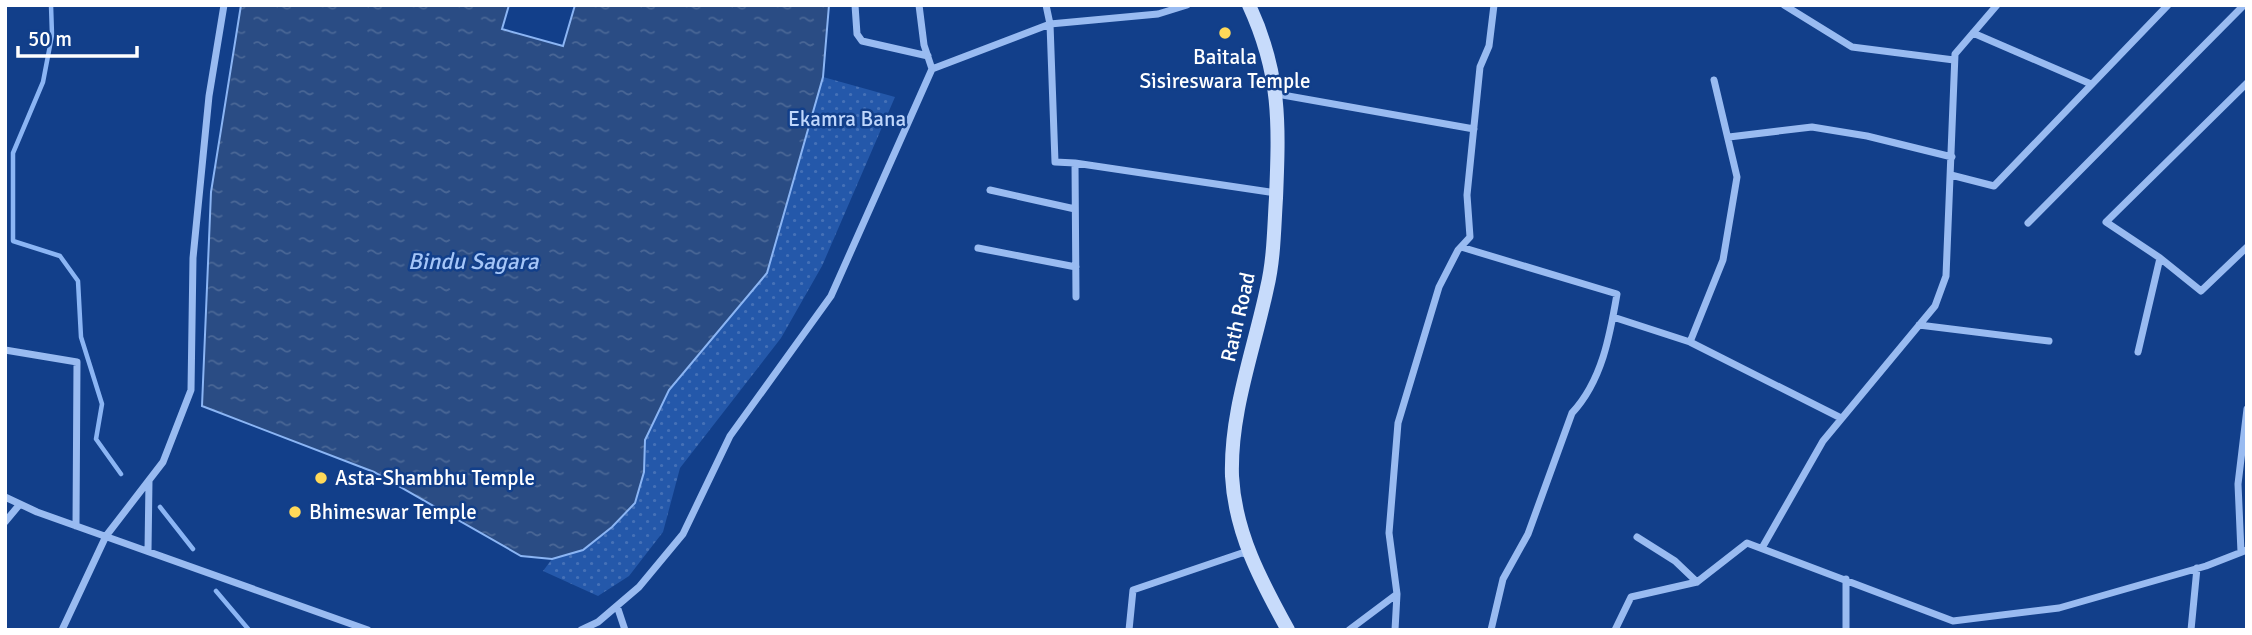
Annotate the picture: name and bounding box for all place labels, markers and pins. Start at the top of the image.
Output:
marker: Baitala Sisireswara Temple [1217,25,1233,41]
place label: Baitala Sisireswara Temple [1139,44,1311,94]
place label: Asta-Shambhu Temple [335,465,535,491]
marker: Asta-Shambhu Temple [313,470,329,486]
place label: Bhimeswar Temple [309,499,477,525]
marker: Bhimeswar Temple [287,504,303,520]

